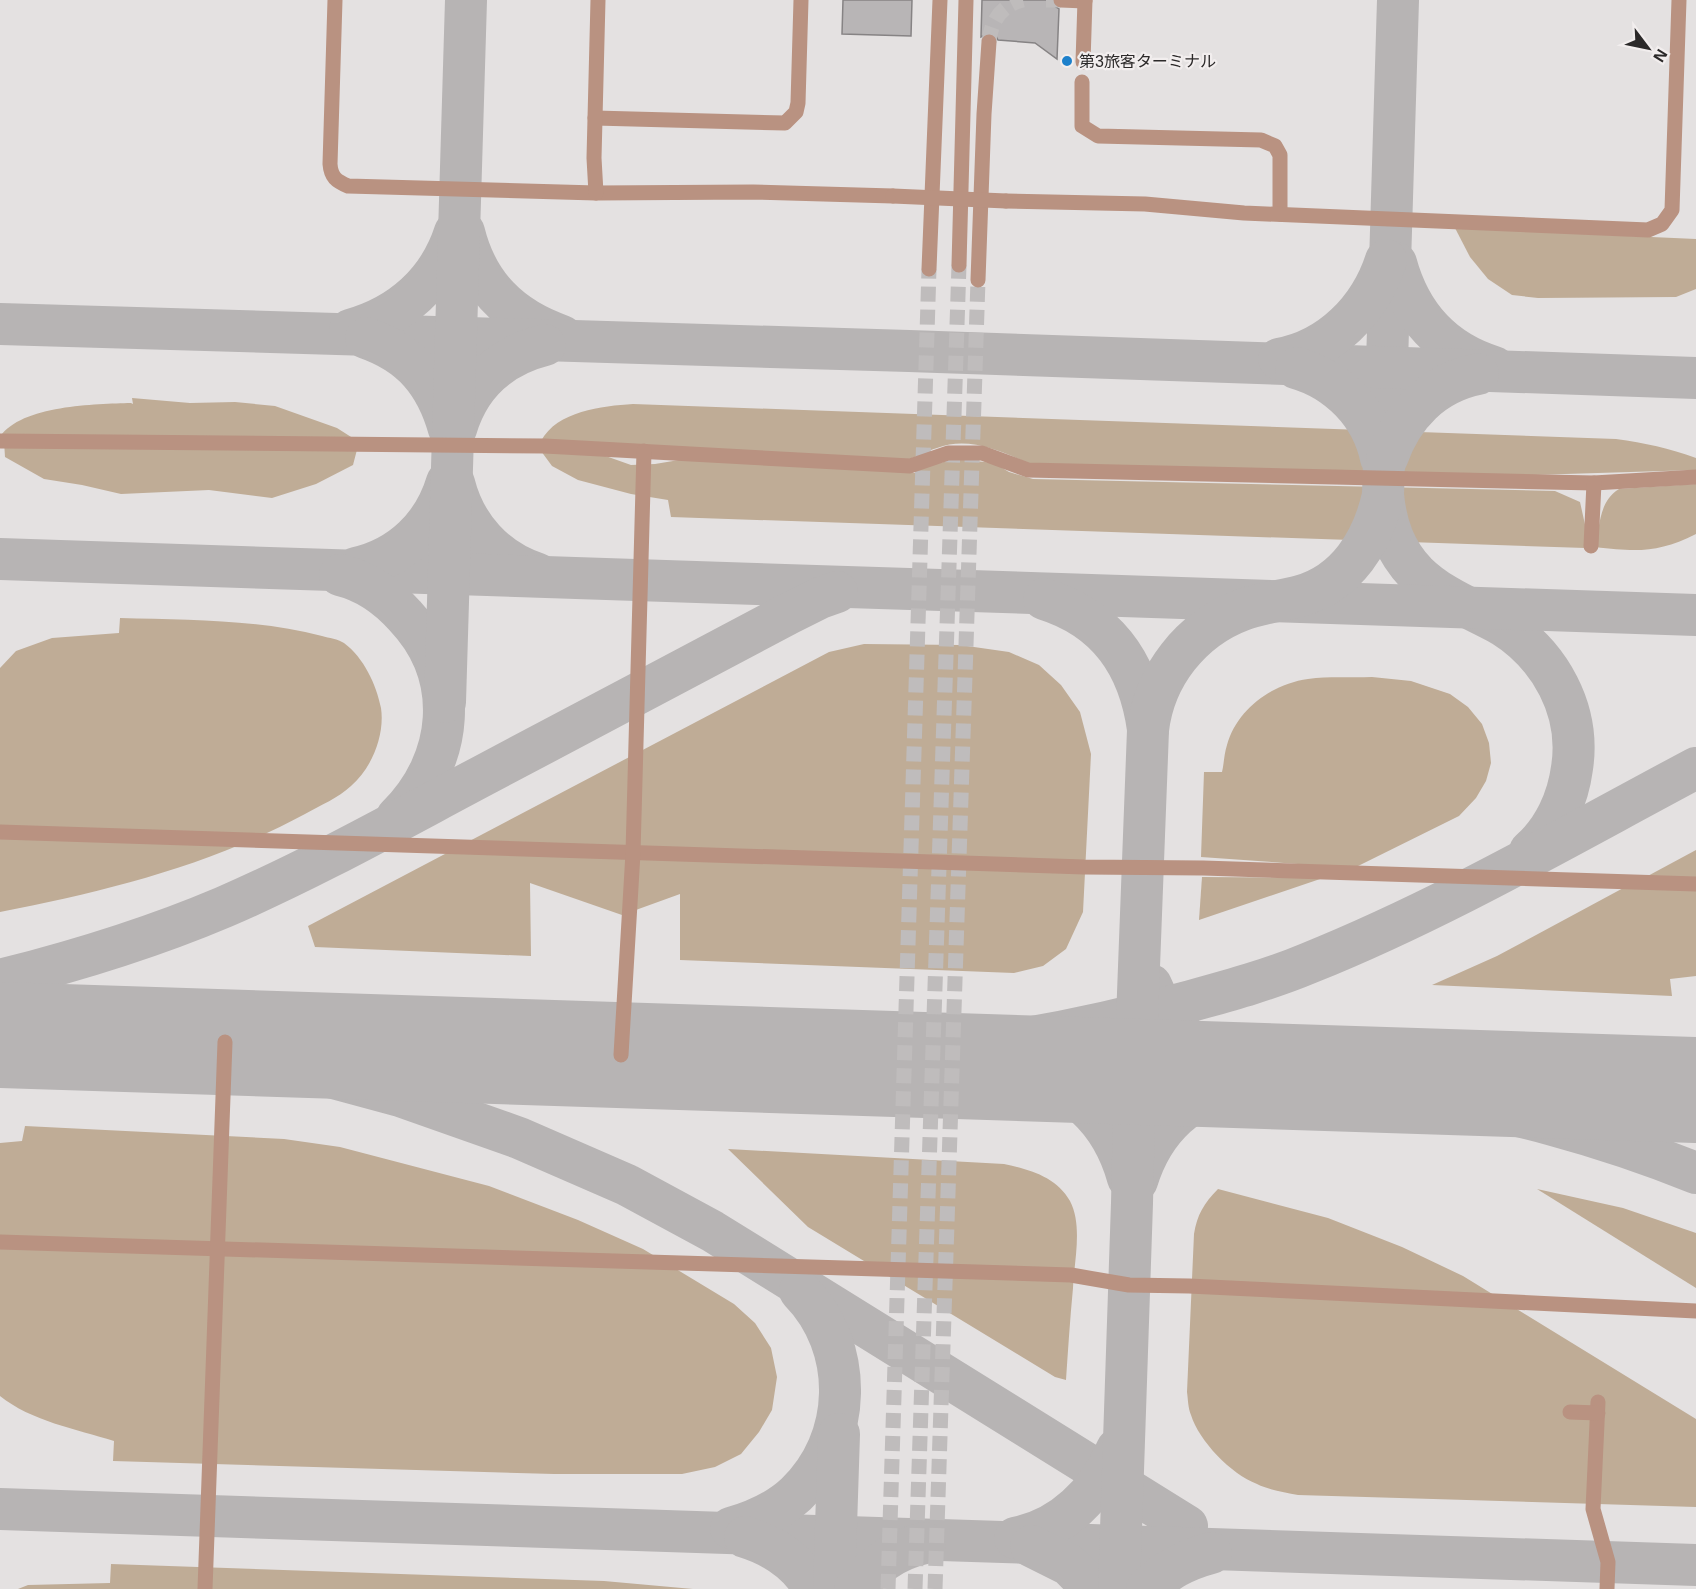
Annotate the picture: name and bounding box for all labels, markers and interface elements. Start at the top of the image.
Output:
north arrow [1618,18,1678,78]
text: N [1650,46,1671,65]
place label: 第3旅客ターミナル [1079,53,1216,70]
marker: 第3旅客ターミナル [1060,54,1074,68]

